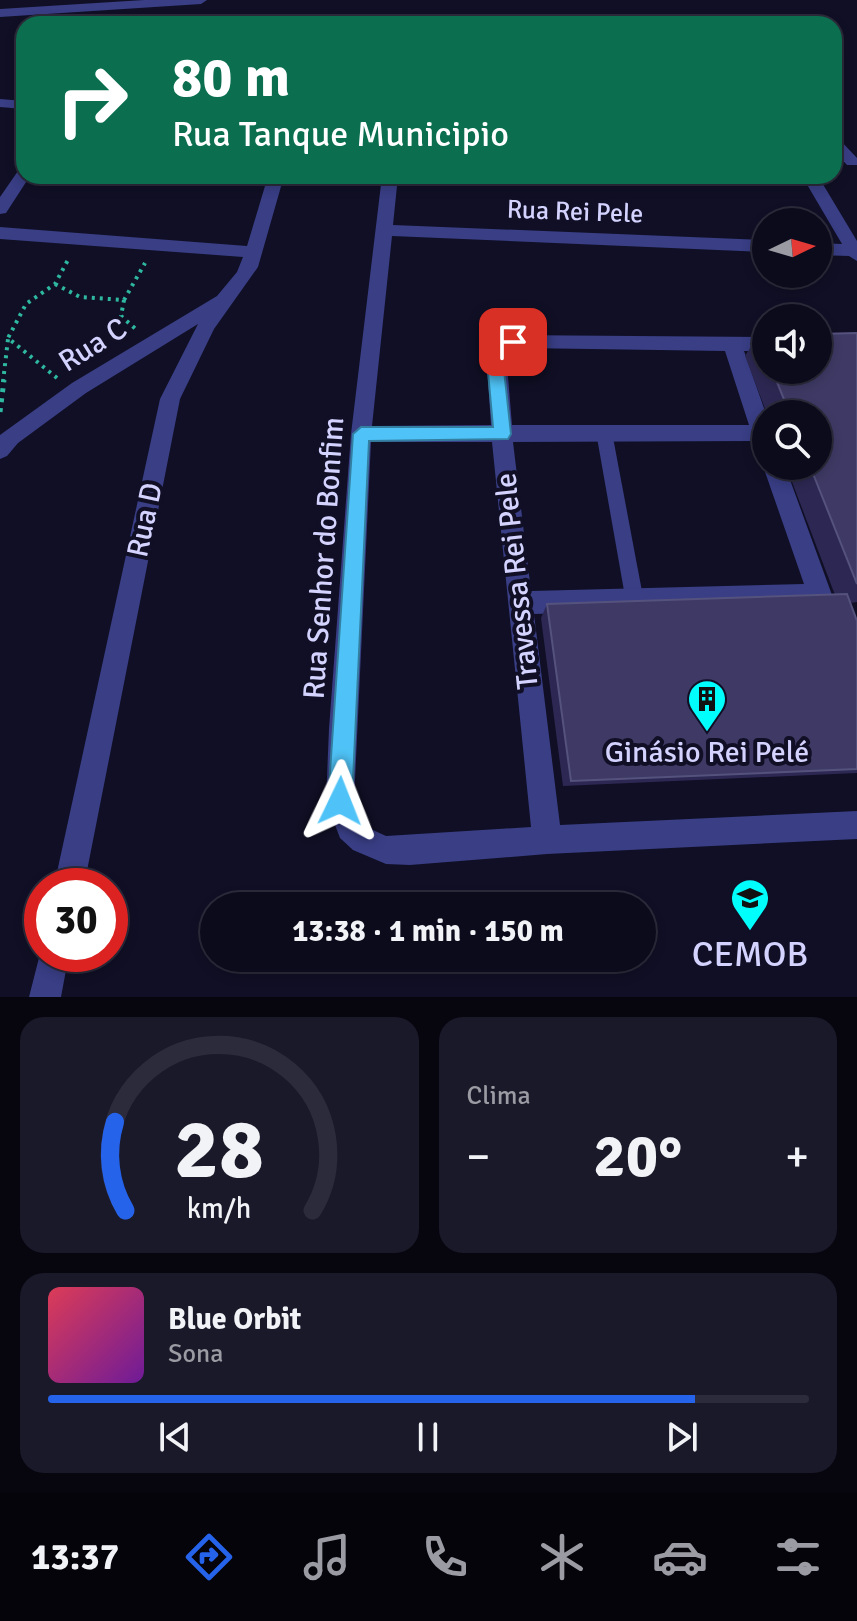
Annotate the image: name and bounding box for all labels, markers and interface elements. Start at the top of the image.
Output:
text: 80 m [172,43,290,112]
icon: right [40,48,144,152]
text: Rua Tanque Municipio [172,112,509,157]
street label: Rua Rei Pele [506,194,644,230]
north arrow [752,208,832,288]
map controls [752,208,832,480]
button: sound [752,304,832,384]
pin [479,308,547,376]
street label: Rua C [52,310,134,380]
icon: arrive [491,320,535,364]
button: search [752,400,832,480]
street label: Rua Senhor do Bonfim [296,416,352,700]
street label: Travessa Rei Pele [487,471,547,691]
street label: Rua D [119,479,171,561]
building icon: Ginásio Rei Pelé [686,678,728,733]
place label: Ginásio Rei Pelé [605,734,809,771]
position arrow [298,759,382,843]
speed limit sign: 30 [24,868,128,972]
school or university icon: CEMOB [729,877,771,932]
text: 13:38 · 1 min · 150 m [292,913,564,950]
place label: CEMOB [692,932,808,977]
text: Clima [467,1080,531,1112]
text: 28 [174,1099,264,1201]
text: 20° [593,1120,682,1194]
text: − [467,1130,490,1184]
text: + [785,1130,809,1184]
text: km/h [187,1191,252,1226]
text: Blue Orbit [168,1301,301,1338]
text: Sona [168,1338,223,1370]
icon: previous [153,1415,197,1459]
icon: pause [406,1415,450,1459]
icon: next [660,1415,704,1459]
icon: directions [181,1529,237,1585]
icon: music [299,1529,355,1585]
icon: phone [417,1529,473,1585]
icon: climate [534,1529,590,1585]
icon: car [652,1529,708,1585]
icon: filters [770,1529,826,1585]
text: 13:37 [31,1535,119,1580]

